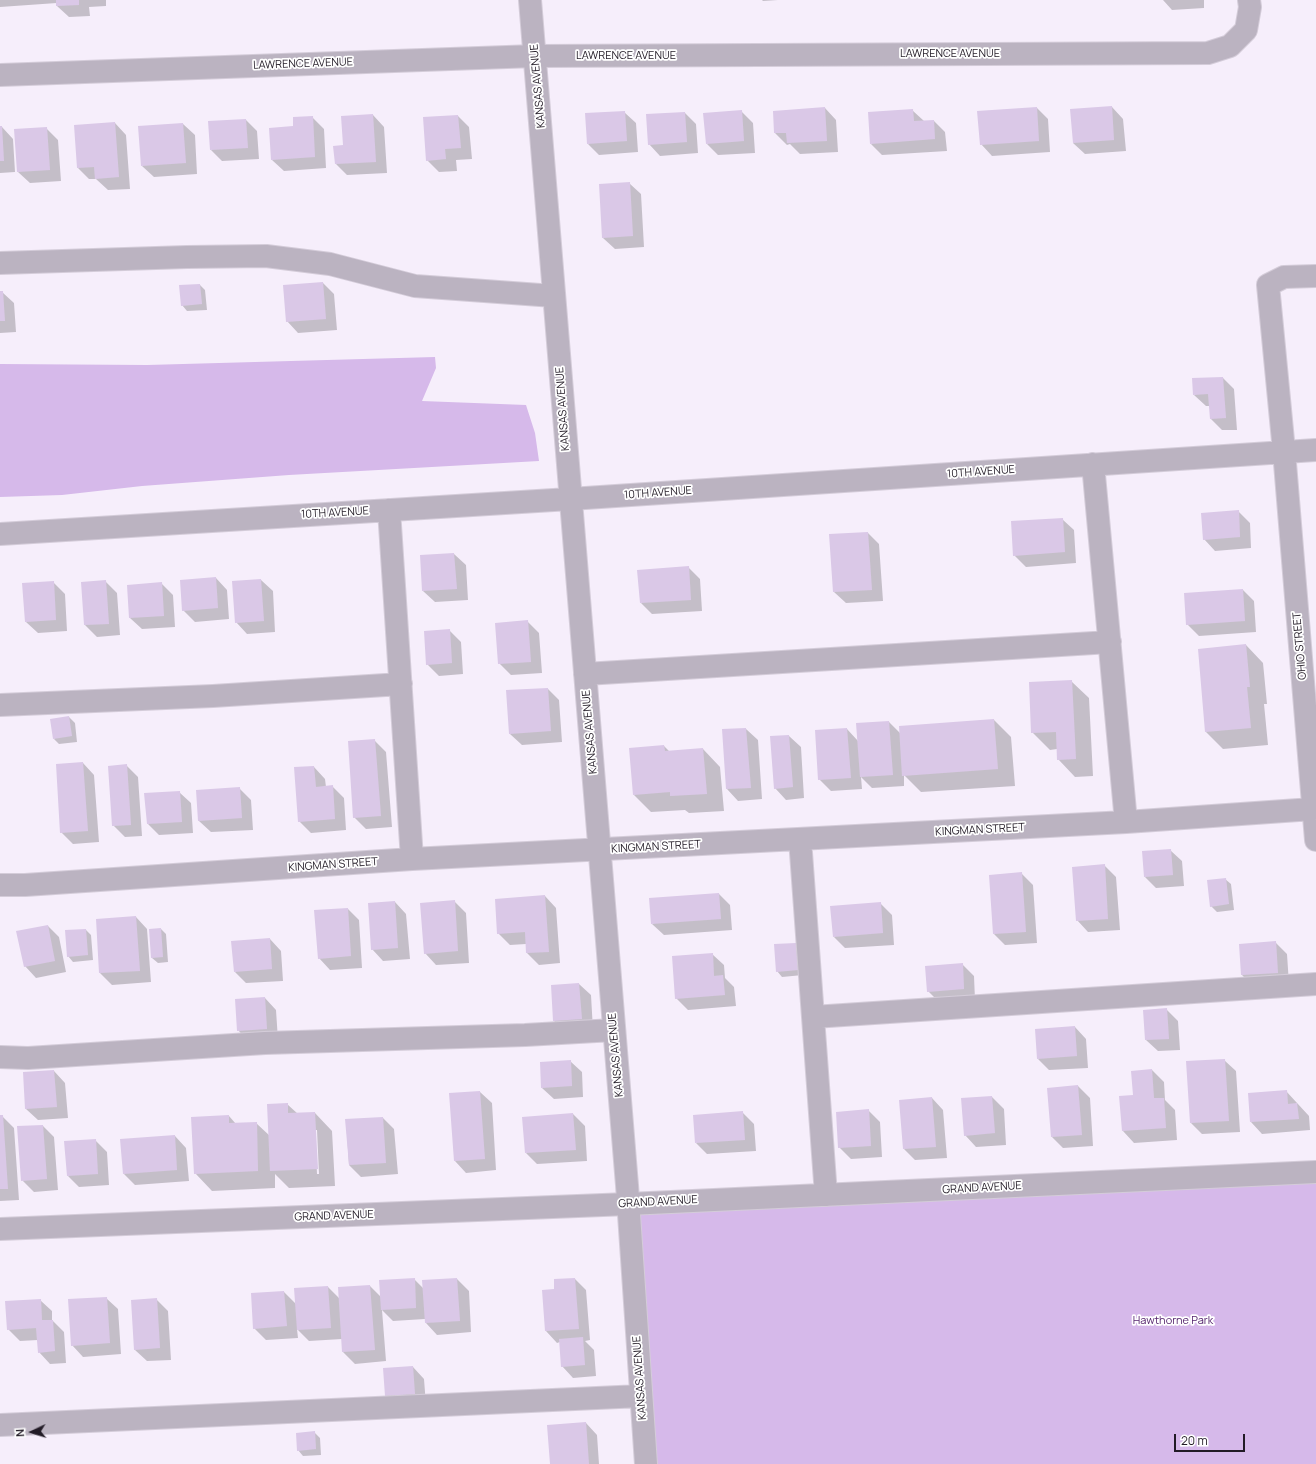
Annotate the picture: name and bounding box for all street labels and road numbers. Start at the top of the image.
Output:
street label: KANSAS AVENUE [528,44,548,128]
street label: LAWRENCE AVENUE [900,47,1000,61]
street label: LAWRENCE AVENUE [576,49,676,63]
street label: LAWRENCE AVENUE [253,56,353,72]
street label: KANSAS AVENUE [553,367,573,451]
street label: 10TH AVENUE [947,463,1015,481]
street label: 10TH AVENUE [624,484,692,502]
street label: 10TH AVENUE [301,505,369,521]
street label: OHIO STREET [1290,612,1310,680]
street label: KANSAS AVENUE [580,690,600,774]
street label: KINGMAN STREET [935,821,1025,839]
street label: KINGMAN STREET [611,838,701,856]
street label: KINGMAN STREET [288,855,378,875]
street label: KANSAS AVENUE [606,1013,626,1097]
street label: GRAND AVENUE [942,1179,1022,1197]
street label: GRAND AVENUE [618,1193,698,1211]
street label: GRAND AVENUE [294,1208,374,1224]
street label: KANSAS AVENUE [630,1336,650,1420]

